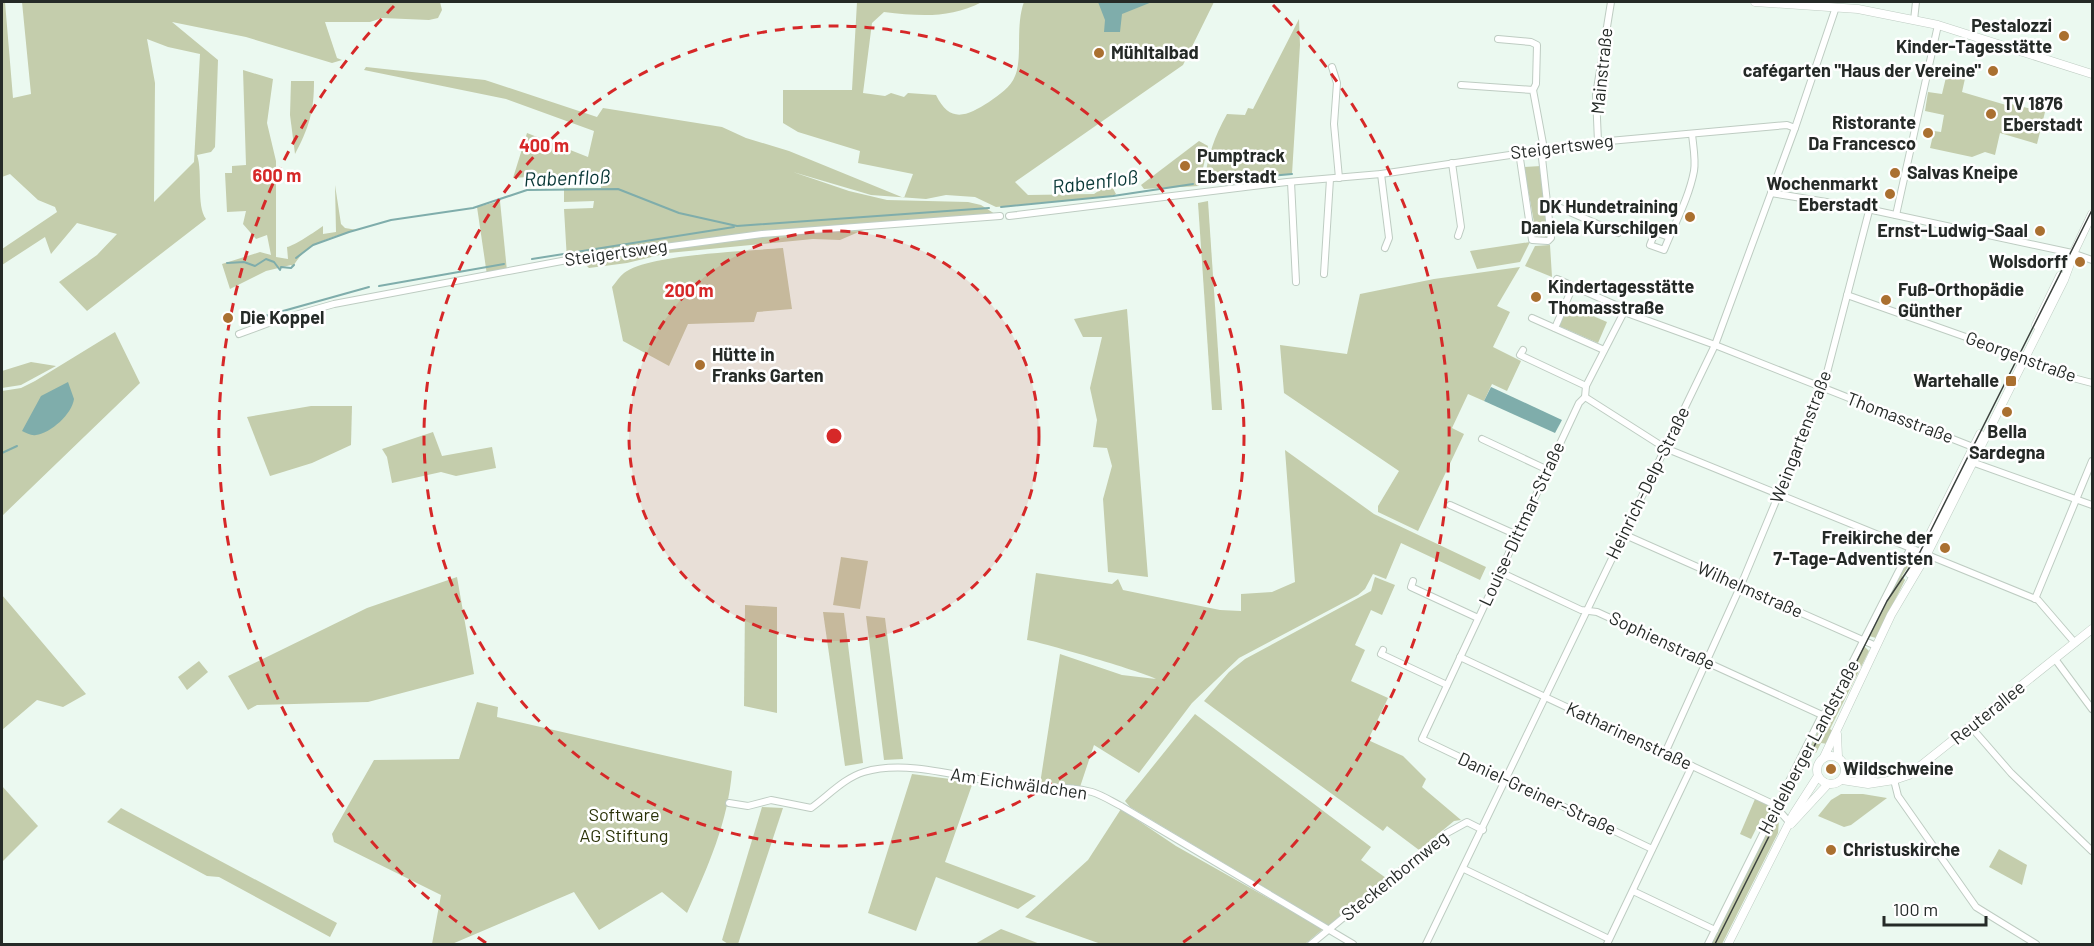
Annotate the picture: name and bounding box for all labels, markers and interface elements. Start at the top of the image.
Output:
place label: Pestalozzi Kinder-Tagesstätte [1896,14,2052,57]
street label: Mainstraße [1586,27,1616,115]
marker: Pestalozzi Kinder-Tagesstätte [2057,29,2071,43]
place label: Mühltalbad [1111,41,1199,63]
marker: Mühltalbad [1092,46,1106,60]
place label: cafégarten "Haus der Vereine" [1743,59,1982,81]
marker: cafégarten "Haus der Vereine" [1986,64,2000,78]
place label: TV 1876 Eberstadt [2003,92,2083,135]
marker: TV 1876 Eberstadt [1984,107,1998,121]
place label: Ristorante Da Francesco [1808,111,1916,154]
marker: Ristorante Da Francesco [1921,126,1935,140]
street label: Steigertsweg [1509,129,1615,163]
text: 400 m [519,134,569,156]
place label: Pumptrack Eberstadt [1197,144,1286,187]
marker: Pumptrack Eberstadt [1178,159,1192,173]
place label: Salvas Kneipe [1907,161,2018,183]
water label: Rabenfloß [523,163,611,191]
text: 600 m [253,164,301,186]
water label: Rabenfloß [1050,164,1139,198]
marker: Salvas Kneipe [1888,166,1902,180]
place label: Wochenmarkt Eberstadt [1766,172,1878,215]
marker: Wochenmarkt Eberstadt [1883,187,1897,201]
place label: DK Hundetraining Daniela Kurschilgen [1521,195,1678,238]
marker: DK Hundetraining Daniela Kurschilgen [1683,210,1697,224]
place label: Ernst-Ludwig-Saal [1877,219,2028,241]
marker: Ernst-Ludwig-Saal [2033,224,2047,238]
street label: Steigertsweg [563,234,669,270]
place label: Wolsdorff [1989,250,2068,272]
marker: Wolsdorff [2073,255,2087,269]
place label: Kindertagesstätte Thomasstraße [1548,275,1695,318]
place label: Fuß-Orthopädie Günther [1898,278,2024,321]
text: 200 m [664,279,714,301]
marker: Kindertagesstätte Thomasstraße [1529,290,1543,304]
marker: Fuß-Orthopädie Günther [1879,293,1893,307]
place label: Die Koppel [240,306,324,328]
marker: Die Koppel [221,311,235,325]
street label: Georgenstraße [1963,326,2080,386]
place label: Hütte in Franks Garten [712,343,824,386]
marker: Hütte in Franks Garten [693,358,707,372]
street label: Weingartenstraße [1765,367,1836,506]
place label: Wartehalle [1913,369,1999,391]
marker: Wartehalle [2004,374,2018,388]
street label: Thomasstraße [1844,387,1957,448]
street label: Heinrich-Delp-Straße [1601,403,1694,562]
marker: Bella Sardegna [2000,405,2014,419]
place label: Bella Sardegna [1969,420,2045,463]
centre of rings [824,426,844,446]
street label: Louise-Dittmar-Straße [1473,438,1569,609]
place label: Freikirche der 7-Tage-Adventisten [1773,526,1933,569]
marker: Freikirche der 7-Tage-Adventisten [1938,541,1952,555]
street label: Wilhelmstraße [1694,556,1807,622]
street label: Sophienstraße [1606,606,1719,674]
street label: Heidelberger Landstraße [1753,656,1863,837]
street label: Reuterallee [1946,676,2029,749]
street label: Katharinenstraße [1563,696,1696,774]
street label: Daniel-Greiner-Straße [1455,747,1620,839]
place label: Wildschweine [1843,757,1954,779]
marker: Wildschweine [1824,762,1838,776]
street label: Am Eichwäldchen [949,763,1089,804]
park label: Software AG Stiftung [580,803,668,846]
street label: Steckenbornweg [1336,825,1452,925]
place label: Christuskirche [1843,838,1960,860]
marker: Christuskirche [1824,843,1838,857]
scale bar [1884,889,1986,927]
text: 100 m [1893,898,1938,920]

